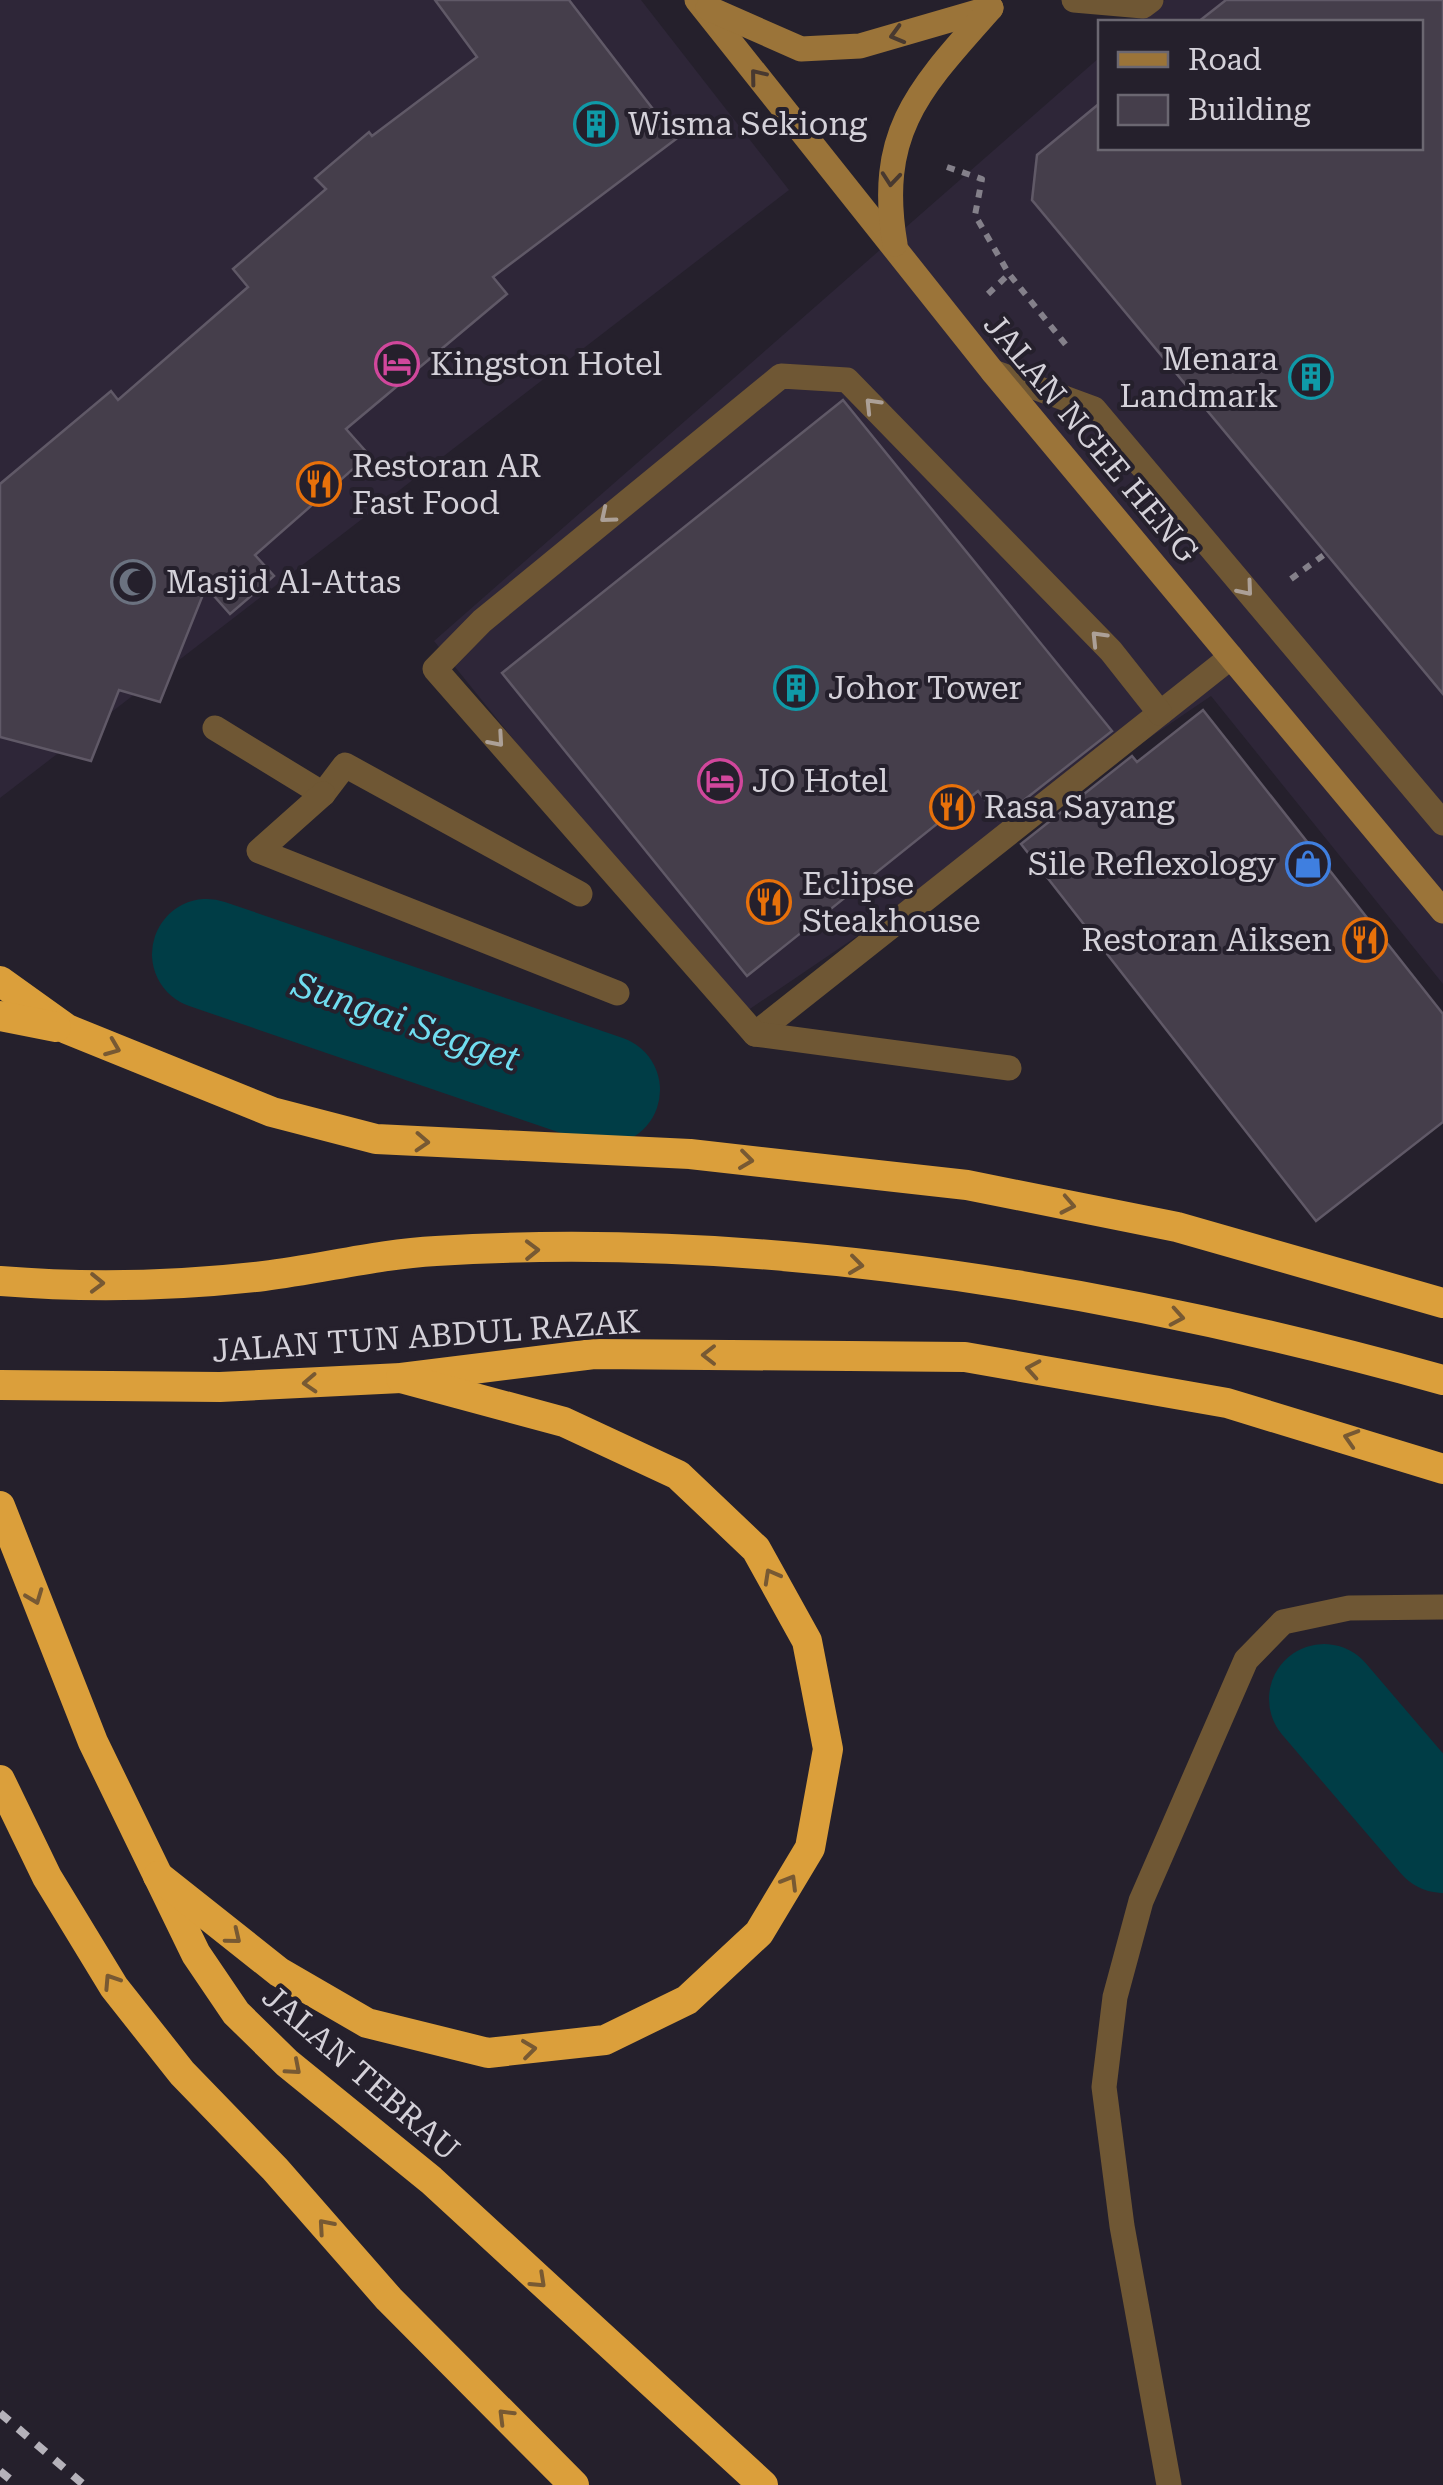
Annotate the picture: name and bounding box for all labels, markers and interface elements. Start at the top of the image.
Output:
legend [1098,20,1423,150]
one-way arrow [889,23,906,44]
text: Road [1188,42,1262,77]
one-way arrow [751,69,769,87]
text: Building [1188,92,1311,127]
building icon: Wisma Sekiong [573,101,619,147]
place label: Wisma Sekiong [628,105,868,143]
one-way arrow [881,171,903,187]
street label: JALAN NGEE HENG [976,306,1206,570]
place label: Menara Landmark [1119,340,1278,415]
hotel icon: Kingston Hotel [374,341,420,387]
place label: Kingston Hotel [430,345,662,383]
building icon: Menara Landmark [1288,354,1334,400]
one-way arrow [865,398,883,416]
place label: Restoran AR Fast Food [352,447,541,522]
restaurant icon: Restoran AR Fast Food [296,461,342,507]
one-way arrow [600,504,618,522]
mosque icon: Masjid Al-Attas [110,559,156,605]
place label: Masjid Al-Attas [166,563,401,601]
one-way arrow [1234,578,1252,596]
one-way arrow [1092,631,1110,650]
building icon: Johor Tower [773,665,819,711]
place label: Johor Tower [828,669,1022,707]
one-way arrow [486,728,504,747]
hotel icon: JO Hotel [697,758,743,804]
place label: JO Hotel [752,762,888,800]
restaurant icon: Rasa Sayang [929,784,975,830]
place label: Rasa Sayang [984,788,1176,826]
shop icon: Sile Reflexology [1285,841,1331,887]
place label: Sile Reflexology [1028,845,1276,883]
place label: Eclipse Steakhouse [802,865,981,940]
restaurant icon: Eclipse Steakhouse [746,879,792,925]
restaurant icon: Restoran Aiksen [1342,917,1388,963]
place label: Restoran Aiksen [1082,921,1332,959]
water label: Sungai Segget [286,964,525,1080]
one-way arrow [103,1036,121,1056]
one-way arrow [415,1131,431,1152]
one-way arrow [739,1149,755,1170]
one-way arrow [1059,1194,1076,1215]
one-way arrow [524,1239,540,1260]
one-way arrow [848,1254,864,1275]
one-way arrow [90,1272,106,1294]
street label: JALAN TUN ABDUL RAZAK [211,1302,641,1370]
one-way arrow [1168,1306,1185,1327]
one-way arrow [701,1344,716,1366]
one-way arrow [1025,1359,1042,1380]
one-way arrow [302,1372,318,1393]
one-way arrow [1343,1429,1360,1450]
one-way arrow [763,1569,783,1587]
one-way arrow [24,1587,44,1604]
one-way arrow [778,1875,797,1893]
one-way arrow [223,1925,241,1943]
one-way arrow [105,1974,124,1992]
street label: JALAN TEBRAU [255,1977,467,2169]
one-way arrow [522,2039,538,2060]
one-way arrow [282,2056,300,2074]
one-way arrow [319,2219,337,2238]
one-way arrow [527,2269,546,2287]
one-way arrow [499,2409,517,2427]

